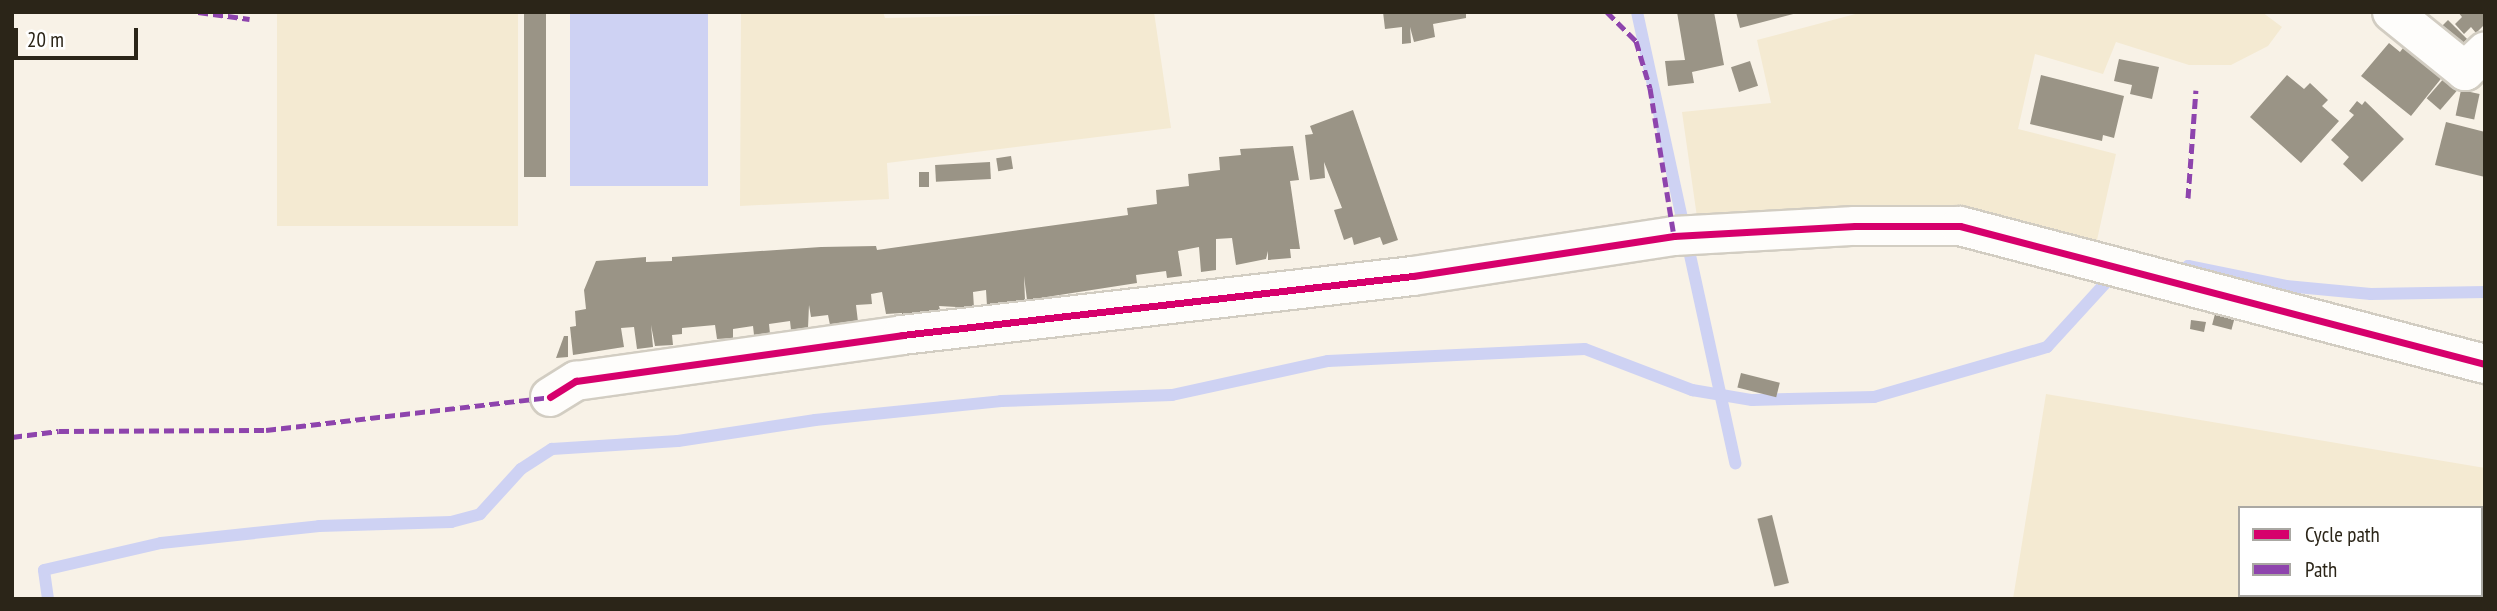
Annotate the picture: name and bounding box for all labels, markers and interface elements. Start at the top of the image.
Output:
scale bar [18,14,142,58]
text: 20 m [27,26,64,53]
legend [2238,506,2483,597]
text: Cycle path [2305,521,2380,548]
text: Path [2305,556,2337,583]

